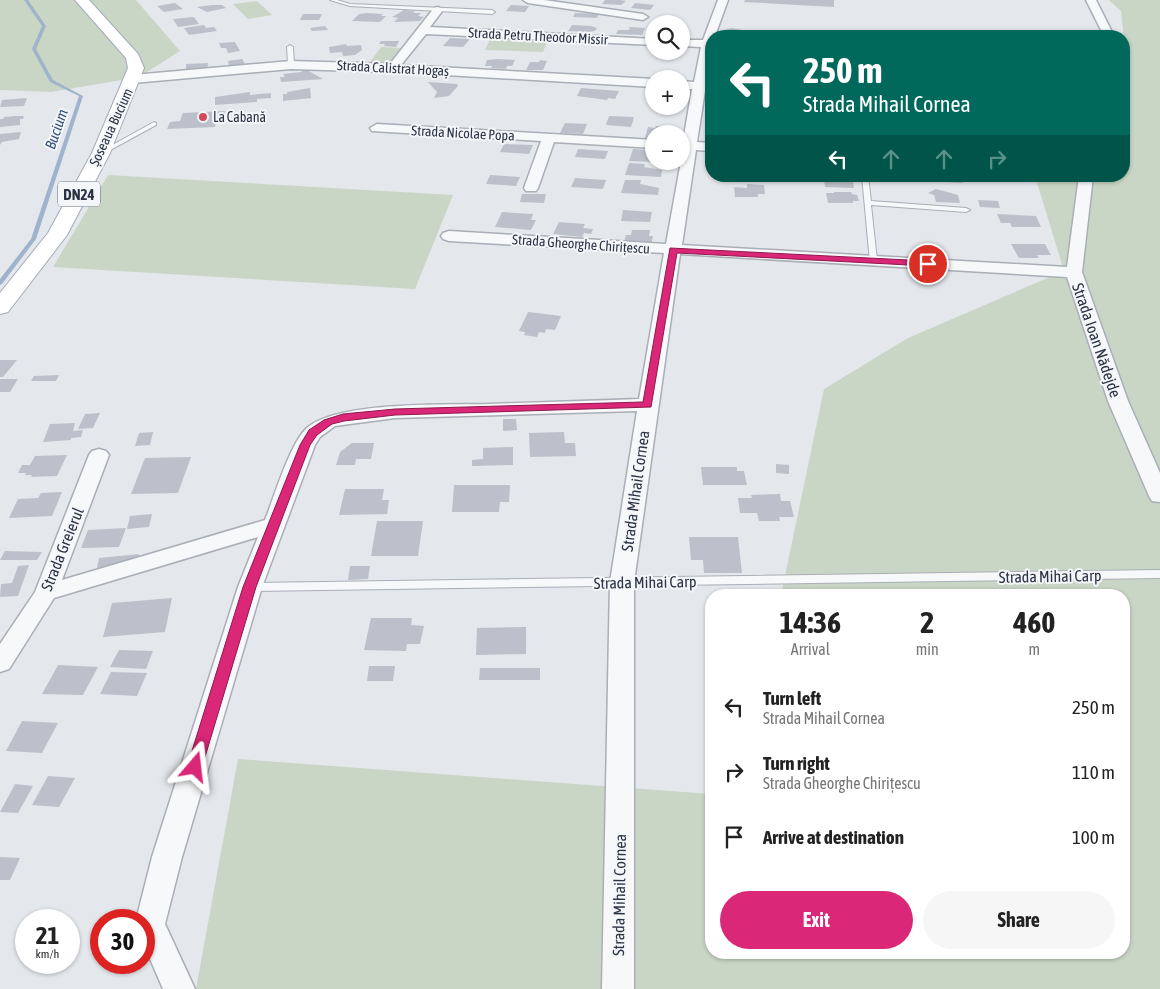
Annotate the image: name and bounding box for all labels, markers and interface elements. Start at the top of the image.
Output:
map controls [645,15,690,170]
button: search [645,15,690,60]
street label: Strada Petru Theodor Missir [468,24,609,48]
icon: left [720,50,785,115]
text: 250 m [803,50,882,90]
street label: Strada Calistrat Hogaș [337,57,450,79]
button: + [645,70,690,115]
street label: Șoseaua Bucium [86,86,136,168]
text: Strada Mihail Cornea [803,91,971,117]
water label: Bucium [41,106,71,151]
place label: La Cabană [213,109,266,125]
marker: La Cabană [197,111,209,123]
street label: Strada Nicolae Popa [411,122,515,144]
button: − [645,125,690,170]
icon: left [824,145,852,173]
icon: ahead [877,145,905,173]
icon: ahead [930,145,958,173]
icon: right [983,145,1011,173]
road number: DN24 [58,182,100,206]
street label: Strada Gheorghe Chirițescu [512,231,650,257]
pin [907,243,949,285]
icon: arrive [914,250,942,278]
street label: Strada Ioan Nădejde [1068,281,1125,400]
street label: Strada Mihail Cornea [618,429,652,553]
street label: Strada Greierul [37,504,87,593]
street label: Strada Mihai Carp [998,566,1102,587]
street label: Strada Mihai Carp [593,572,697,593]
text: 14:36 [779,605,841,639]
text: 2 [920,605,934,639]
text: 460 [1013,605,1055,639]
text: Arrival [791,640,830,658]
text: min [916,640,939,658]
text: m [1029,640,1040,658]
text: Turn left [763,687,821,709]
icon: left [720,693,748,721]
text: 250 m [1072,696,1115,718]
text: Strada Mihail Cornea [763,709,885,727]
position arrow [168,740,220,792]
text: Turn right [763,752,830,774]
icon: right [720,758,748,786]
text: 110 m [1072,761,1115,783]
text: Strada Gheorghe Chirițescu [763,774,921,792]
icon: arrive [720,823,748,851]
text: Arrive at destination [763,826,904,848]
text: 100 m [1072,826,1115,848]
street label: Strada Mihail Cornea [609,834,629,956]
button: Exit [720,891,913,949]
button: Share [923,891,1115,949]
speed limit sign: 30 [90,909,155,974]
text: 21 [36,921,59,949]
text: km/h [36,947,59,961]

